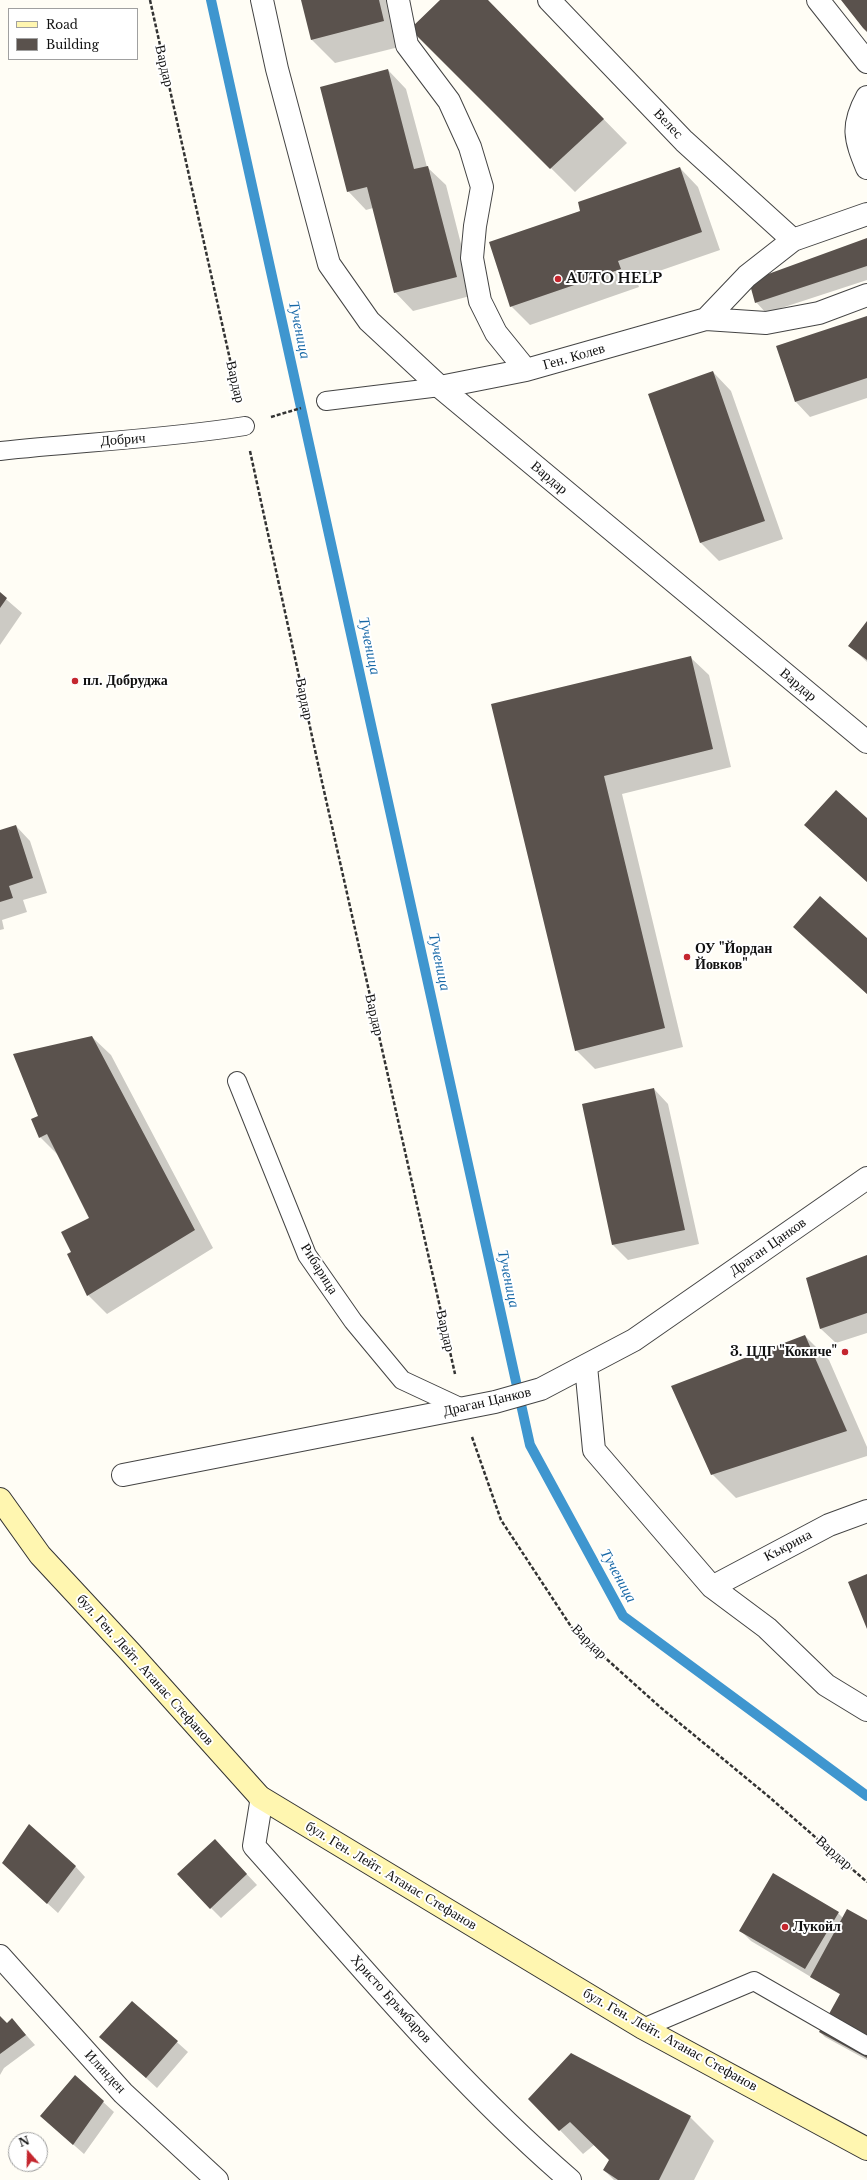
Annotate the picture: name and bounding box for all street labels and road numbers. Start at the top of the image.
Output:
street label: Вардар [151,43,177,89]
street label: Велес [650,105,686,143]
street label: Ген. Колев [541,340,607,374]
street label: Вардар [222,359,248,405]
street label: Добрич [100,430,146,450]
street label: Вардар [527,458,571,498]
street label: Вардар [776,665,820,705]
street label: Вардар [291,676,317,722]
street label: Вардар [361,992,387,1038]
street label: Драган Цанков [726,1214,810,1280]
street label: Рибарица [297,1240,341,1298]
street label: Вардар [432,1308,458,1354]
street label: Драган Цанков [441,1384,533,1420]
street label: Къкрина [761,1526,815,1566]
street label: бул. Ген. Лейт. Атанас Стефанов [73,1591,217,1749]
street label: Вардар [568,1621,610,1663]
street label: бул. Ген. Лейт. Атанас Стефанов [302,1818,480,1934]
street label: Вардар [812,1833,856,1873]
street label: Христо Бръмбаров [347,1951,435,2047]
street label: бул. Ген. Лейт. Атанас Стефанов [580,1985,760,2095]
street label: Илинден [81,2047,129,2097]

